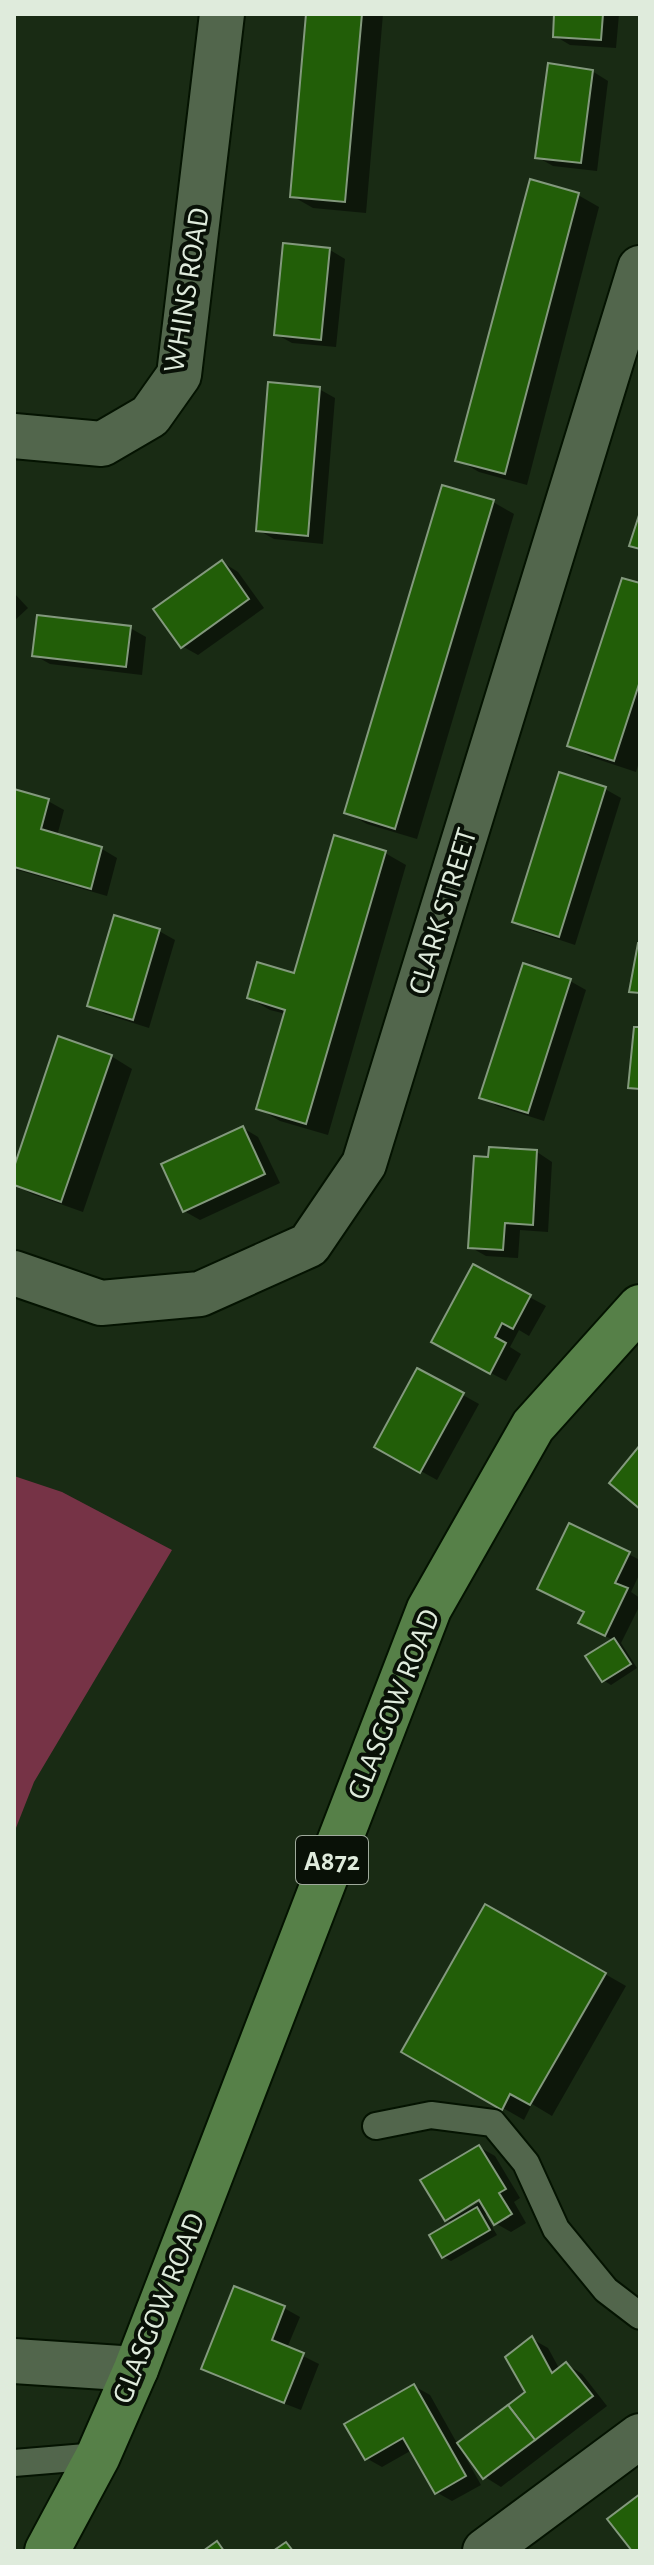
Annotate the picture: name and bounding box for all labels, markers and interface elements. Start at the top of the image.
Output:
street label: WHINS ROAD [159,206,215,375]
street label: CLARK STREET [403,824,483,998]
street label: GLASGOW ROAD [342,1605,446,1804]
road number: A872 [296,1836,368,1884]
street label: GLASGOW ROAD [107,2209,211,2408]

